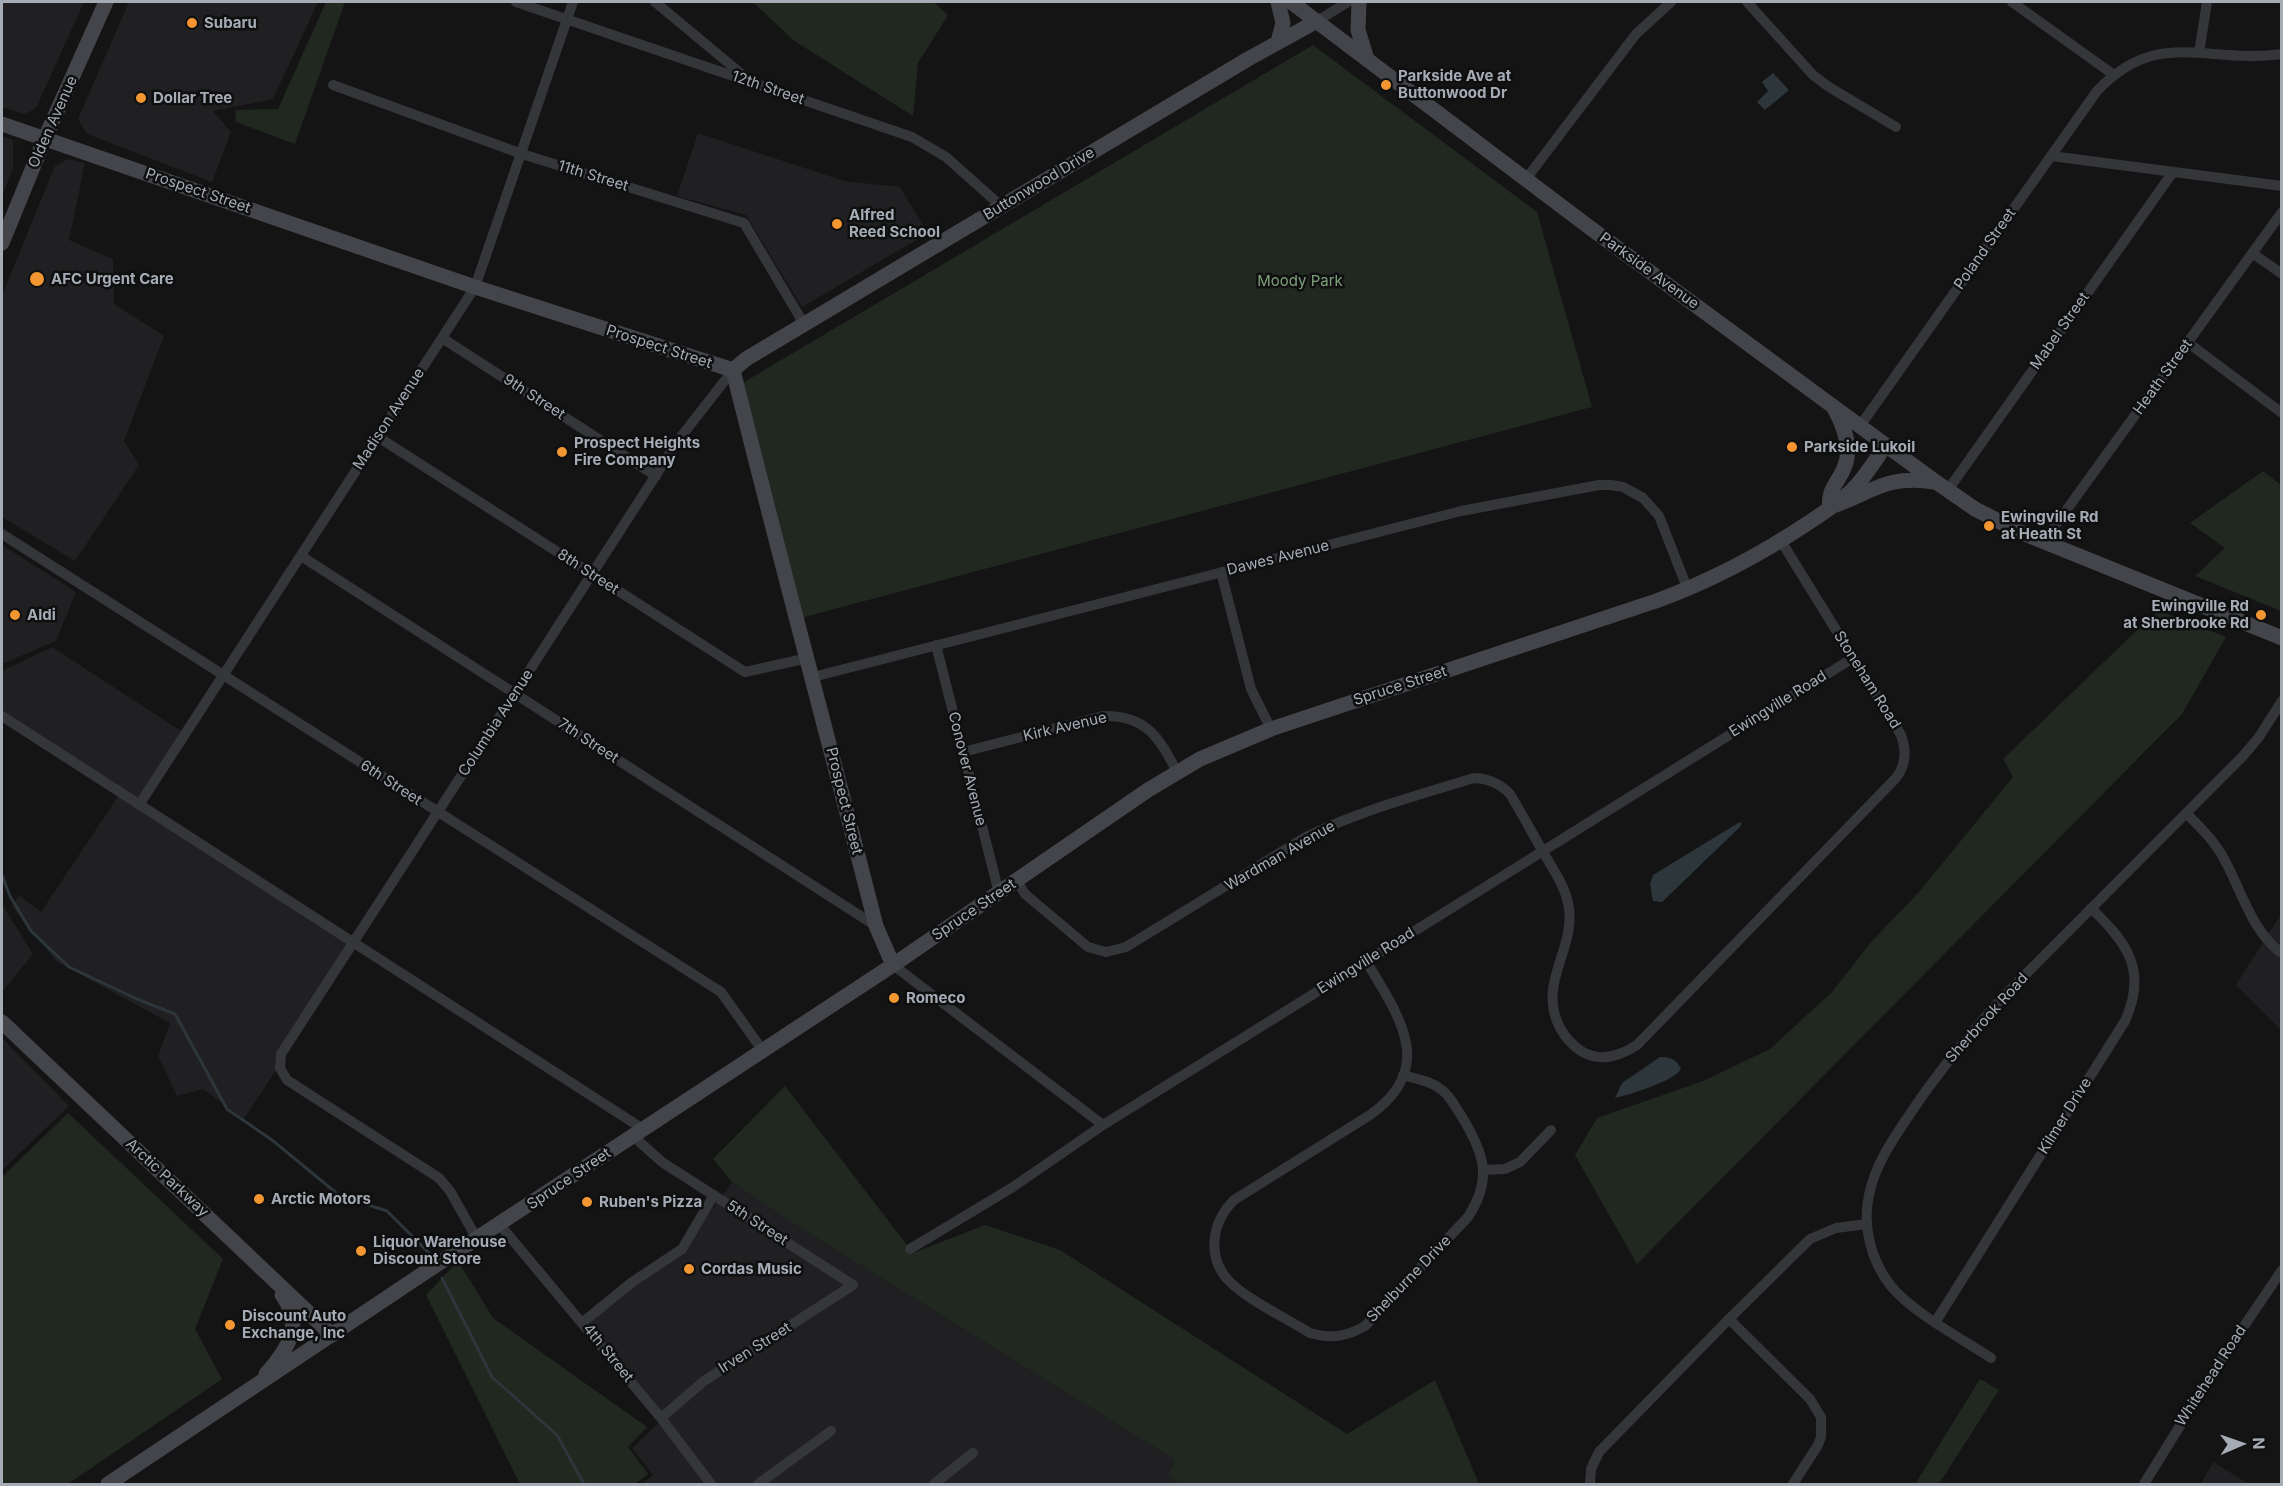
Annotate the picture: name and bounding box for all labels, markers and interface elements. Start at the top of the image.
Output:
place label: Subaru [204,14,257,32]
marker: Subaru [185,16,199,30]
street label: 12th Street [729,67,807,109]
place label: Parkside Ave at Buttonwood Dr [1398,67,1511,102]
street label: Olden Avenue [25,73,81,171]
marker: Parkside Ave at Buttonwood Dr [1379,78,1393,92]
place label: Dollar Tree [153,89,232,107]
marker: Dollar Tree [134,91,148,105]
street label: Buttonwood Drive [980,144,1098,224]
street label: 11th Street [556,157,630,195]
street label: Prospect Street [143,165,253,217]
street label: Poland Street [1950,205,2020,293]
place label: Alfred Reed School [849,206,940,241]
marker: Alfred Reed School [830,217,844,231]
street label: Parkside Avenue [1596,229,1702,313]
marker: AFC Urgent Care [28,270,46,288]
place label: AFC Urgent Care [51,270,174,288]
park label: Moody Park [1257,272,1343,290]
street label: Mabel Street [2027,289,2093,373]
street label: Prospect Street [604,321,714,373]
street label: Heath Street [2130,336,2196,418]
street label: Madison Avenue [349,365,429,473]
street label: 9th Street [500,370,568,424]
place label: Prospect Heights Fire Company [574,434,700,469]
place label: Parkside Lukoil [1804,438,1915,456]
marker: Parkside Lukoil [1785,440,1799,454]
marker: Prospect Heights Fire Company [555,445,569,459]
place label: Ewingville Rd at Heath St [2001,508,2099,543]
marker: Ewingville Rd at Heath St [1982,519,1996,533]
street label: Dawes Avenue [1225,537,1331,579]
street label: 8th Street [554,545,622,599]
place label: Ewingville Rd at Sherbrooke Rd [2123,597,2249,632]
place label: Aldi [27,606,56,624]
marker: Aldi [8,608,22,622]
marker: Ewingville Rd at Sherbrooke Rd [2254,608,2268,622]
street label: Stoneham Road [1830,628,1904,732]
street label: Spruce Street [1351,662,1449,710]
street label: Columbia Avenue [455,666,537,780]
street label: Ewingville Road [1726,667,1830,741]
street label: Kirk Avenue [1022,709,1108,745]
street label: Conover Avenue [944,710,990,828]
street label: 7th Street [554,715,622,767]
street label: Prospect Street [822,746,866,856]
street label: 6th Street [357,756,425,810]
street label: Wardman Avenue [1222,817,1338,895]
street label: Spruce Street [929,875,1019,945]
street label: Ewingville Road [1314,924,1418,998]
street label: Sherbrook Road [1942,969,2032,1067]
place label: Romeco [906,989,966,1007]
marker: Romeco [887,991,901,1005]
street label: Kilmer Drive [2034,1075,2096,1157]
street label: Arctic Parkway [122,1135,212,1221]
street label: Spruce Street [524,1144,614,1214]
place label: Arctic Motors [271,1190,371,1208]
marker: Arctic Motors [252,1192,266,1206]
place label: Ruben's Pizza [599,1193,702,1211]
marker: Ruben's Pizza [580,1195,594,1209]
street label: 5th Street [723,1197,791,1249]
street label: Shelburne Drive [1363,1232,1455,1326]
place label: Liquor Warehouse Discount Store [373,1233,506,1268]
marker: Liquor Warehouse Discount Store [354,1244,368,1258]
place label: Cordas Music [701,1260,802,1278]
marker: Cordas Music [682,1262,696,1276]
place label: Discount Auto Exchange, Inc [242,1307,346,1342]
marker: Discount Auto Exchange, Inc [223,1318,237,1332]
street label: Irven Street [715,1319,795,1377]
street label: 4th Street [579,1320,637,1386]
street label: Whitehead Road [2172,1322,2250,1430]
north arrow [2211,1414,2271,1474]
text: N [2249,1437,2269,1450]

